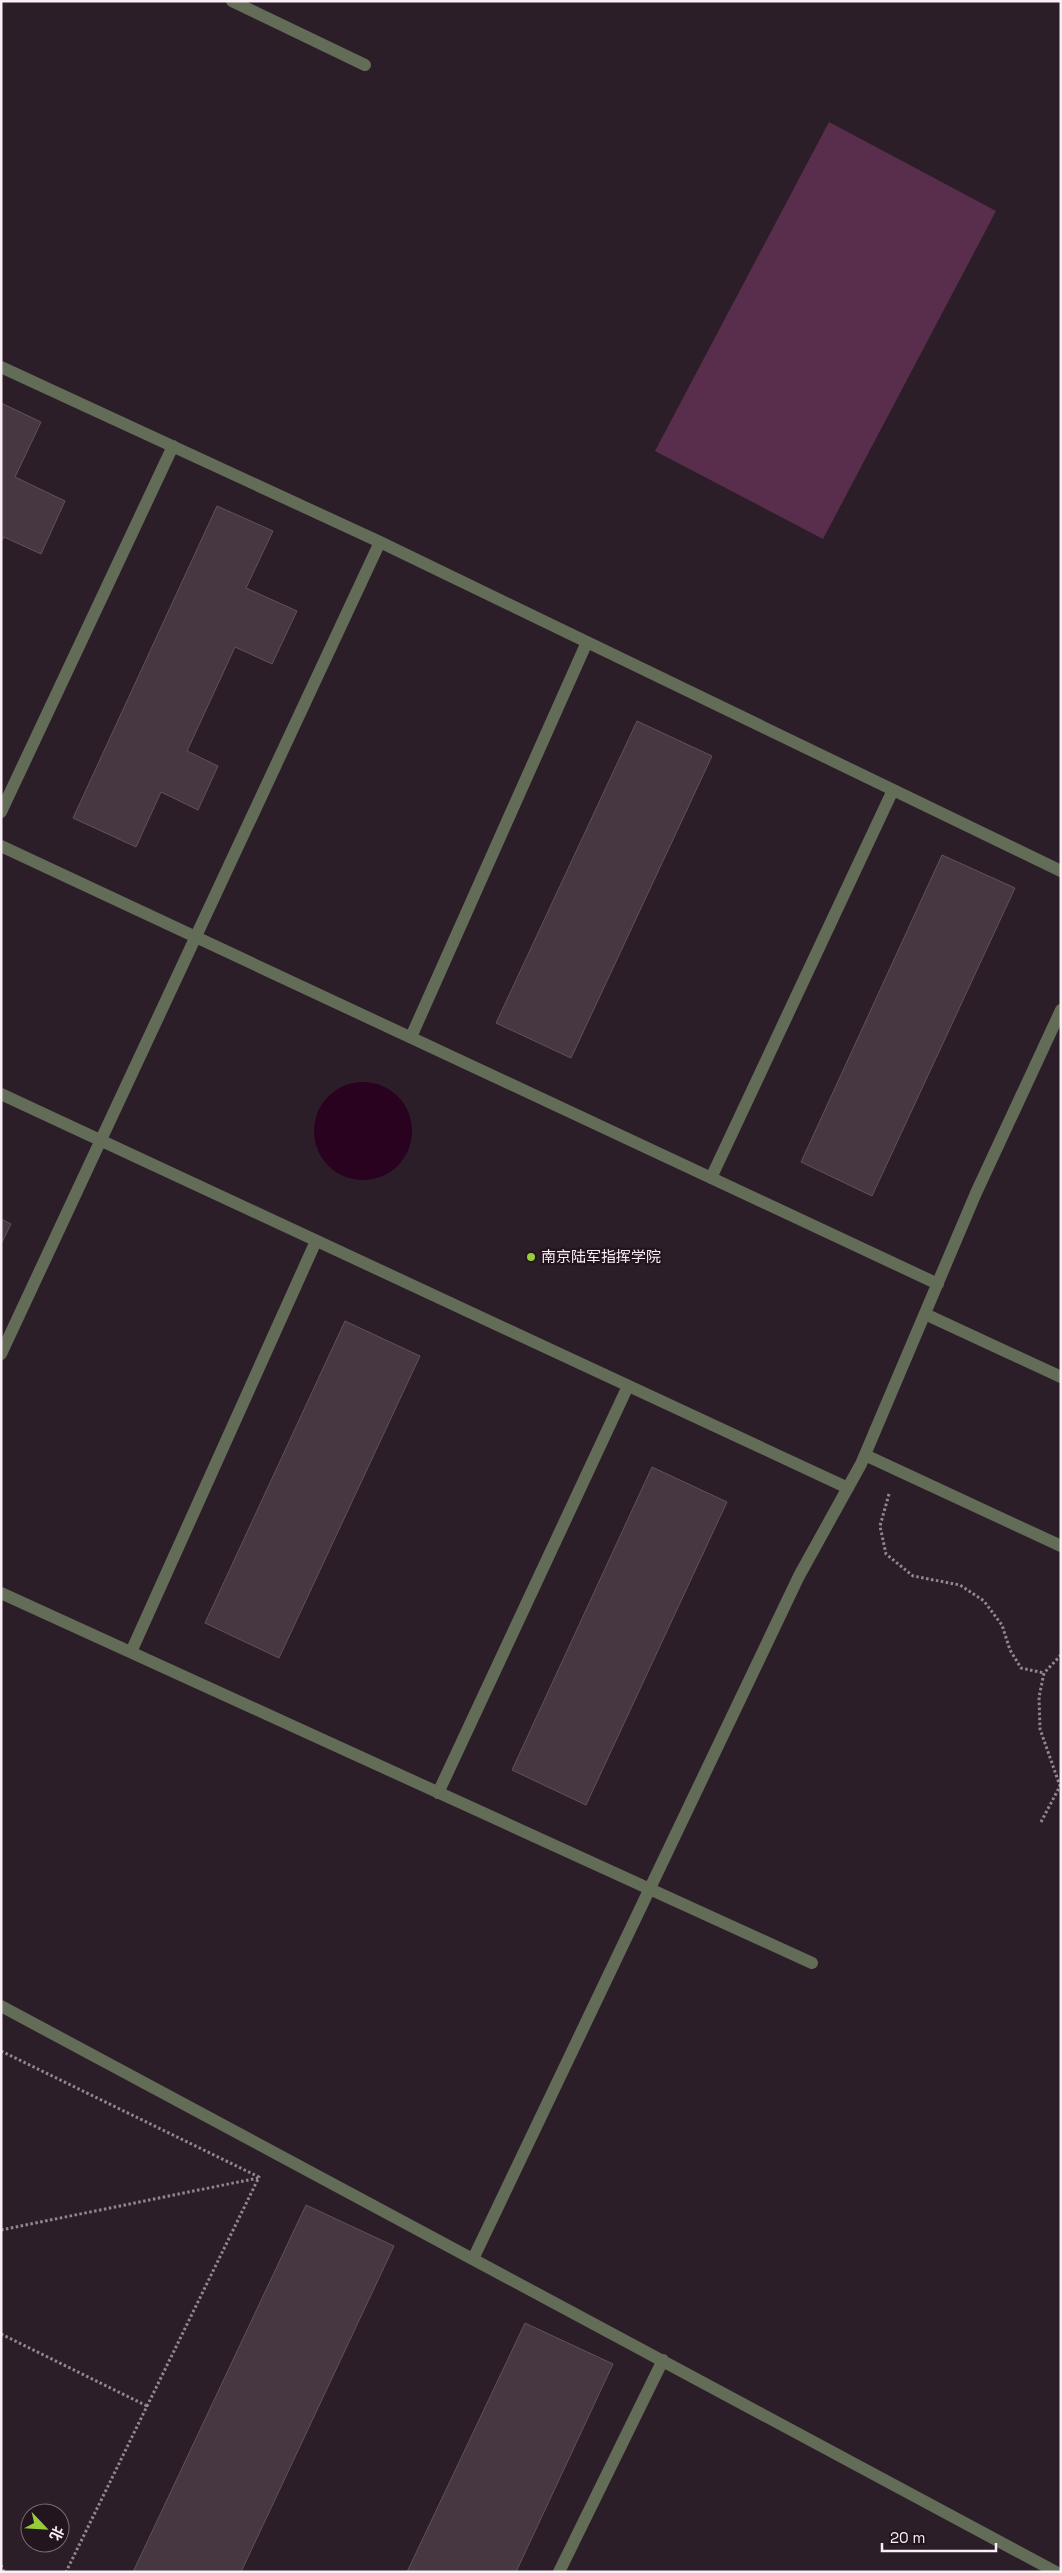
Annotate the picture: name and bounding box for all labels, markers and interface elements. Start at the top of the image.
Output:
place label: 南京陆军指挥学院 [541,1247,661,1266]
marker: 南京陆军指挥学院 [525,1251,537,1263]
north arrow [20,2503,70,2553]
scale bar [882,2520,996,2552]
text: 北 [46,2523,68,2544]
text: 20 m [890,2528,925,2547]

